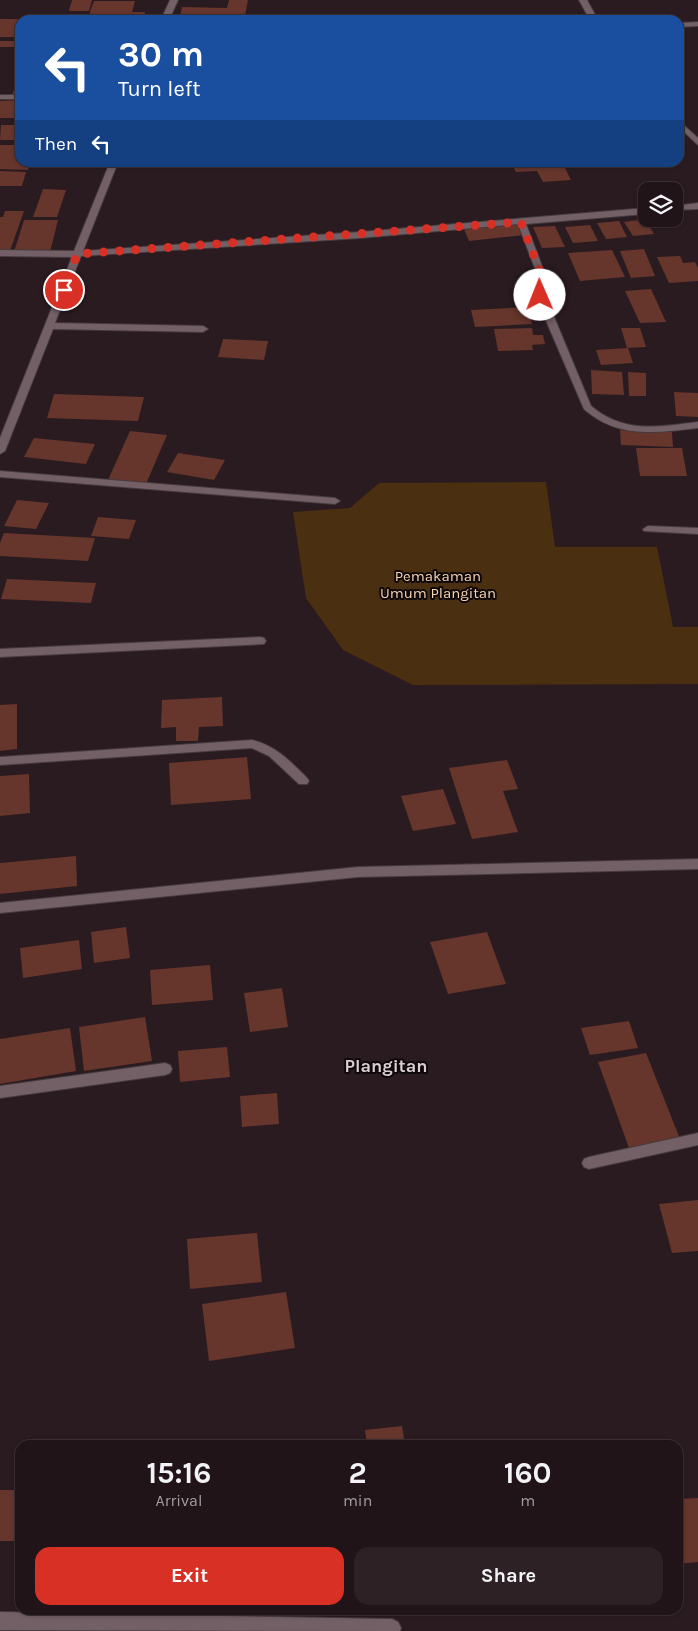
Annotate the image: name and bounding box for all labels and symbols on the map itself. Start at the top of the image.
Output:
position arrow [513,268,565,320]
pin [43,269,85,311]
park label: Pemakaman Umum Plangitan [380,567,496,602]
district label: Plangitan [345,1055,427,1077]

